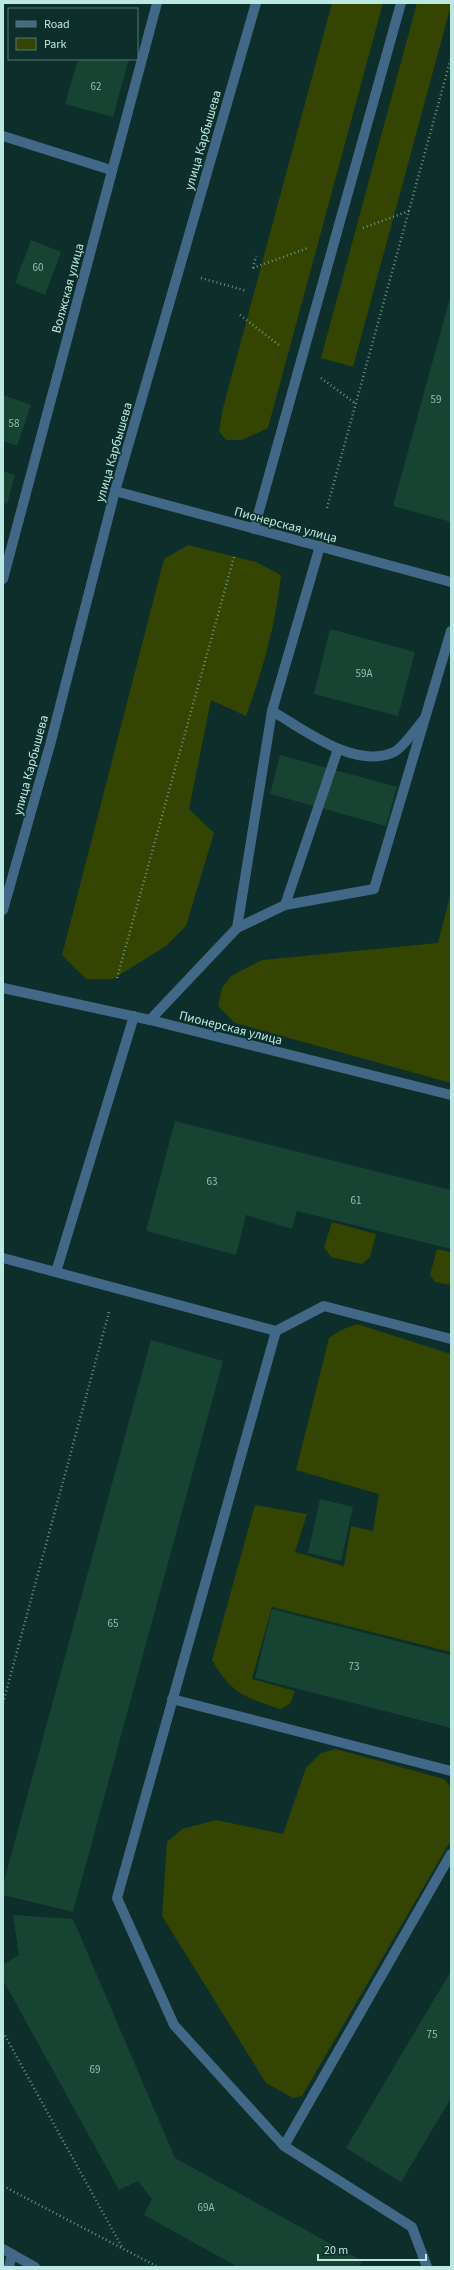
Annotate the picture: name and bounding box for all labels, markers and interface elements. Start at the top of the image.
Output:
legend [8,8,138,60]
text: Road [44,16,70,33]
text: Park [44,36,66,53]
house number: 62 [91,79,101,94]
street label: улица Карбышева [180,88,226,192]
street label: Волжская улица [47,241,89,335]
house number: 60 [33,260,43,275]
house number: 59 [431,392,441,407]
street label: улица Карбышева [91,400,137,504]
house number: 58 [9,416,20,431]
street label: Пионерская улица [232,503,339,547]
house number: 59А [356,666,372,681]
street label: улица Карбышева [9,713,53,817]
street label: Пионерская улица [177,1006,284,1050]
house number: 63 [207,1174,217,1189]
house number: 61 [351,1193,361,1208]
house number: 65 [108,1616,118,1631]
house number: 73 [349,1659,359,1674]
house number: 75 [427,2027,437,2042]
house number: 69 [90,2062,100,2077]
house number: 69А [198,2200,214,2215]
scale bar [318,2236,426,2262]
text: 20 m [324,2242,348,2259]

